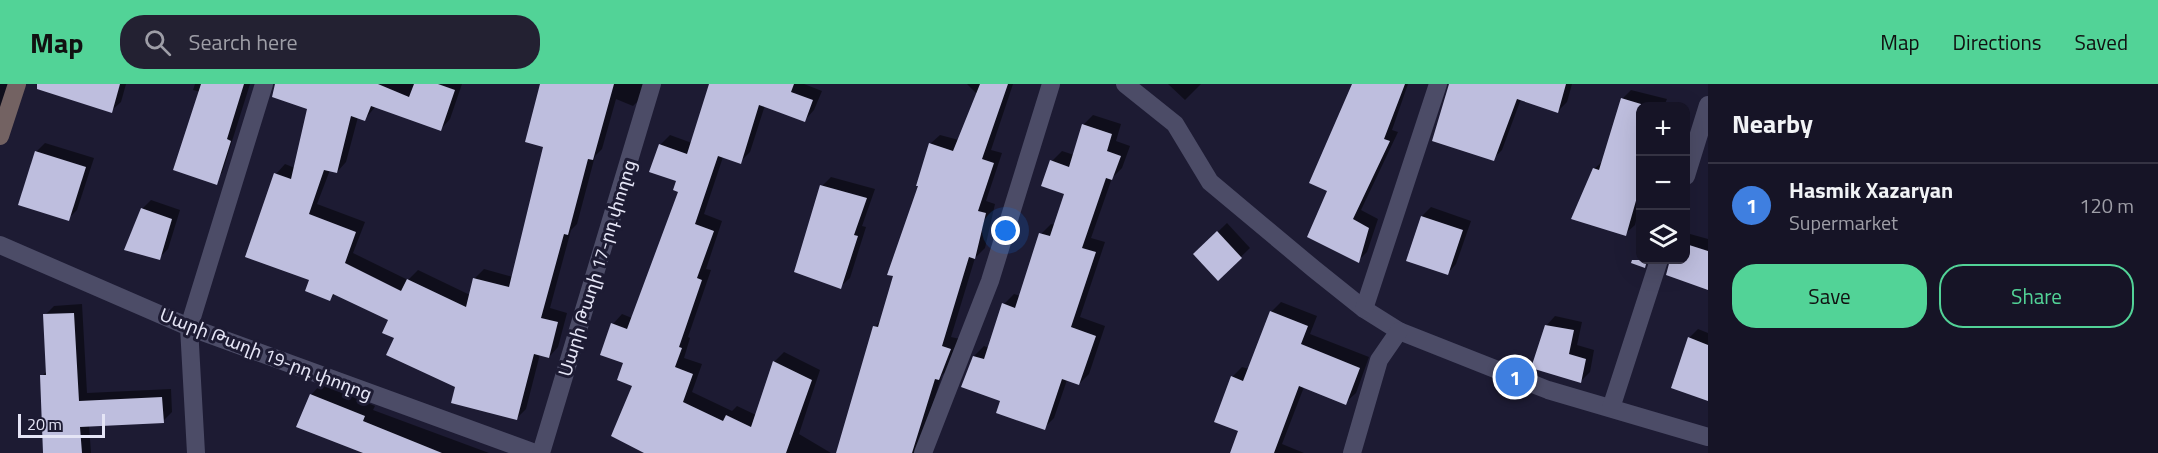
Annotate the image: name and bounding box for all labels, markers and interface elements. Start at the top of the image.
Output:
search box [120,15,540,69]
text: Map [30,21,84,64]
text: Search here [189,25,298,59]
icon: search [141,26,174,59]
text: Map [1880,26,1920,58]
text: Directions [1953,26,2042,58]
text: Saved [2075,26,2128,58]
map controls [1636,102,1690,264]
button: + [1636,102,1690,156]
text: Nearby [1732,104,1813,143]
street label: Սարի Թաղի 17-րդ փողոց [551,156,643,380]
button: − [1636,156,1690,210]
text: Hasmik Xazaryan [1789,173,1953,207]
text: 1 [1746,190,1757,221]
text: 120 m [2079,190,2134,221]
text: Supermarket [1789,207,1898,238]
button: layers [1636,210,1690,264]
your location [991,216,1020,245]
button: Save [1732,264,1927,328]
button: Share [1939,264,2134,328]
street label: Սարի Թաղի 19-րդ փողոց [156,301,376,407]
pin: 1 [1496,354,1534,400]
scale bar [18,411,105,438]
text: 20 m [27,412,62,436]

